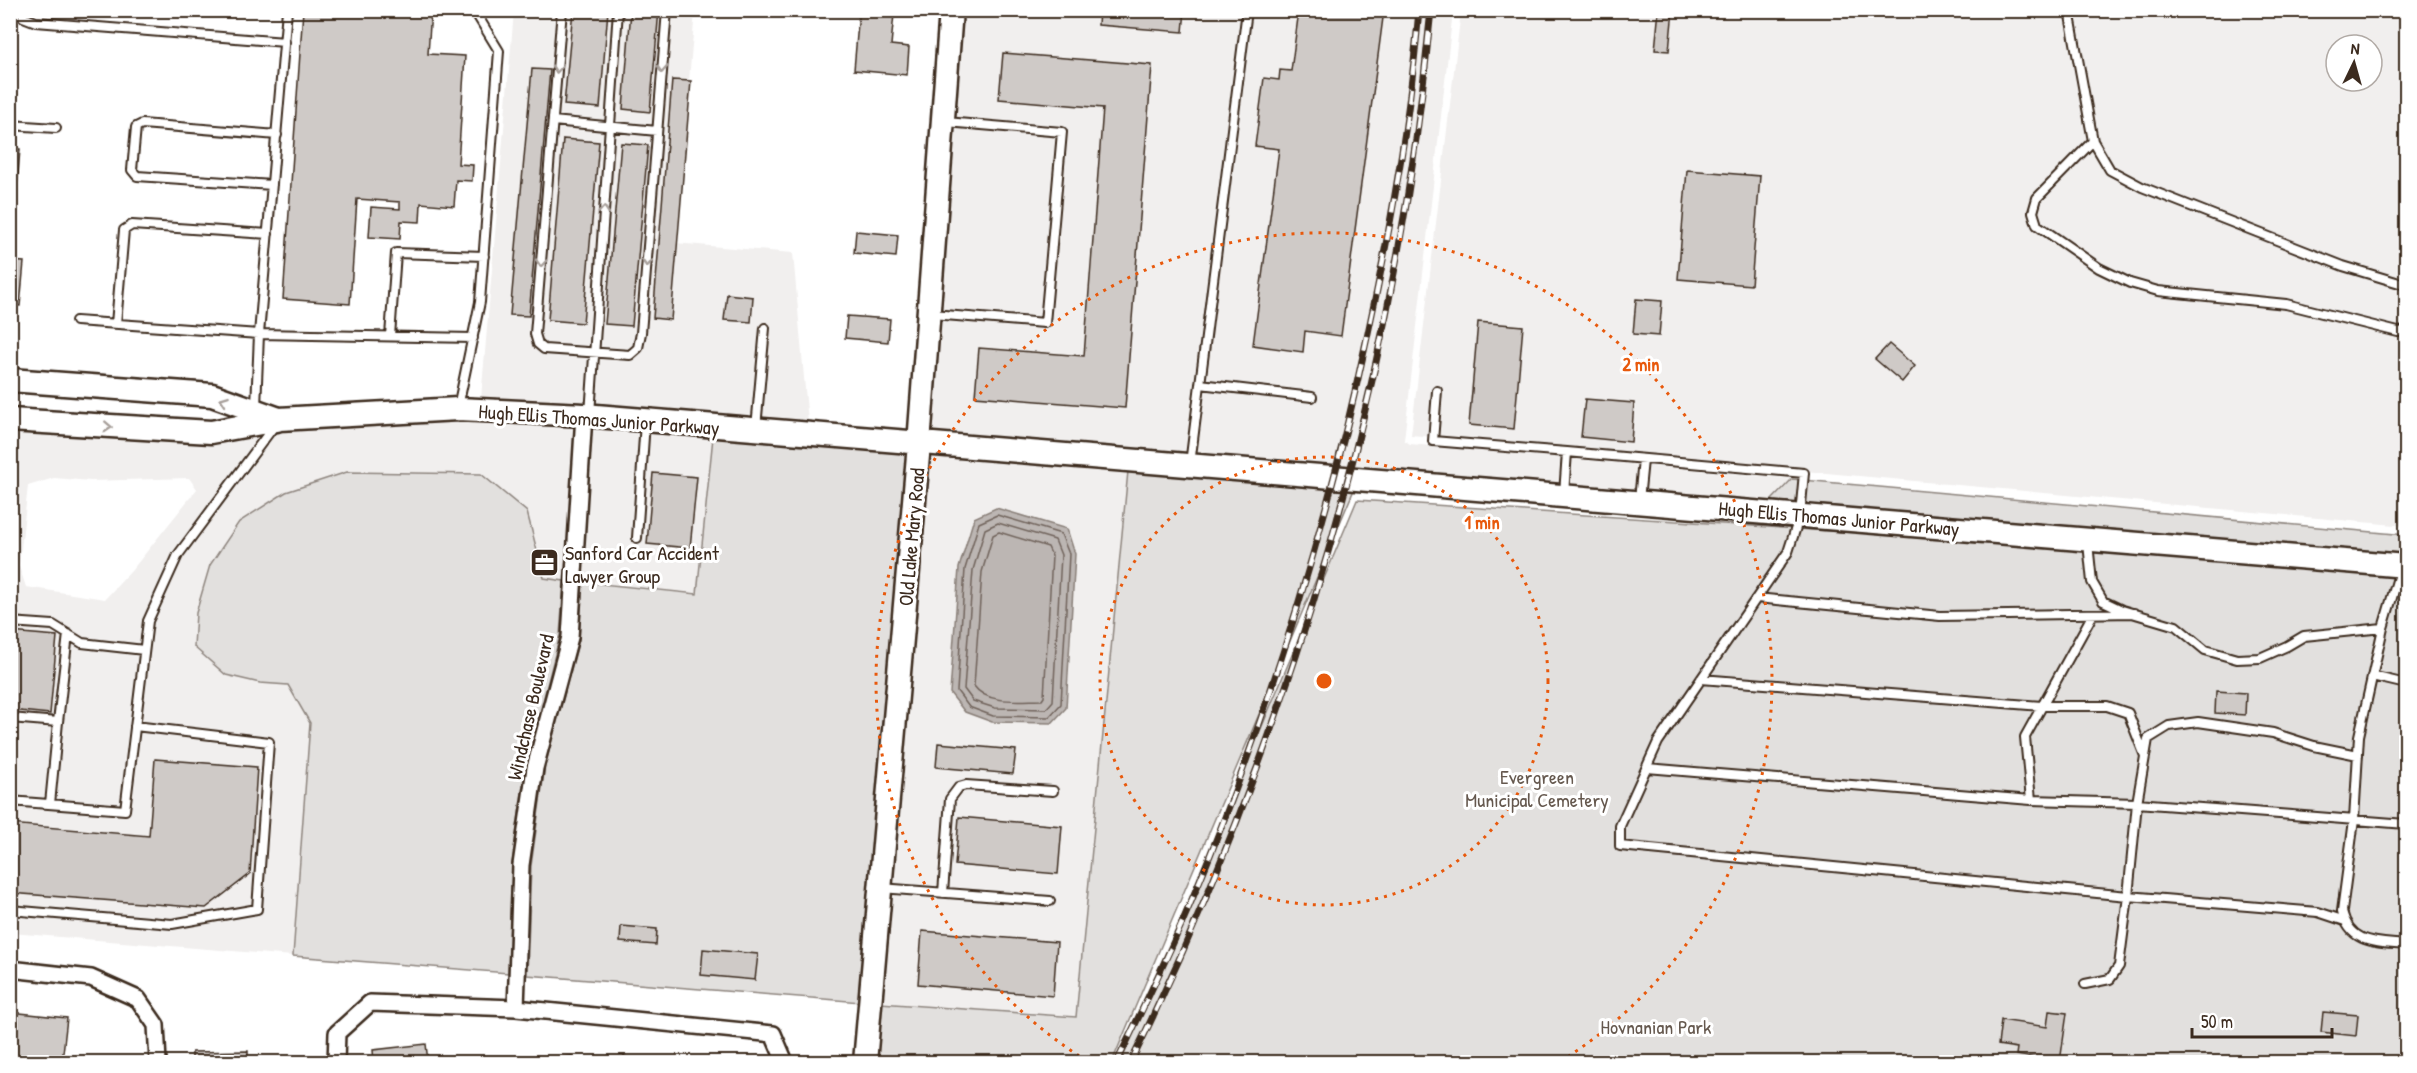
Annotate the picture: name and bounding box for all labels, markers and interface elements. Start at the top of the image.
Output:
north arrow [2324,33,2384,93]
text: N [2350,37,2361,59]
one-way arrow [551,64,564,73]
one-way arrow [656,64,669,73]
one-way arrow [597,206,610,215]
one-way arrow [535,259,548,268]
one-way arrow [641,259,654,268]
text: 2 min [1623,352,1659,377]
one-way arrow [219,394,229,407]
street label: Hugh Ellis Thomas Junior Parkway [478,397,720,441]
one-way arrow [103,420,112,433]
street label: Old Lake Mary Road [892,467,930,607]
street label: Hugh Ellis Thomas Junior Parkway [1718,494,1960,542]
text: 1 min [1464,510,1500,535]
place label: Sanford Car Accident Lawyer Group [565,539,720,589]
office icon: Sanford Car Accident Lawyer Group [528,547,560,579]
street label: Windchase Boulevard [500,631,560,782]
centre of rings [1314,671,1334,691]
park label: Evergreen Municipal Cemetery [1465,763,1609,813]
scale bar [2192,1001,2332,1039]
text: 50 m [2201,1009,2233,1034]
park label: Hovnanian Park [1601,1013,1711,1040]

